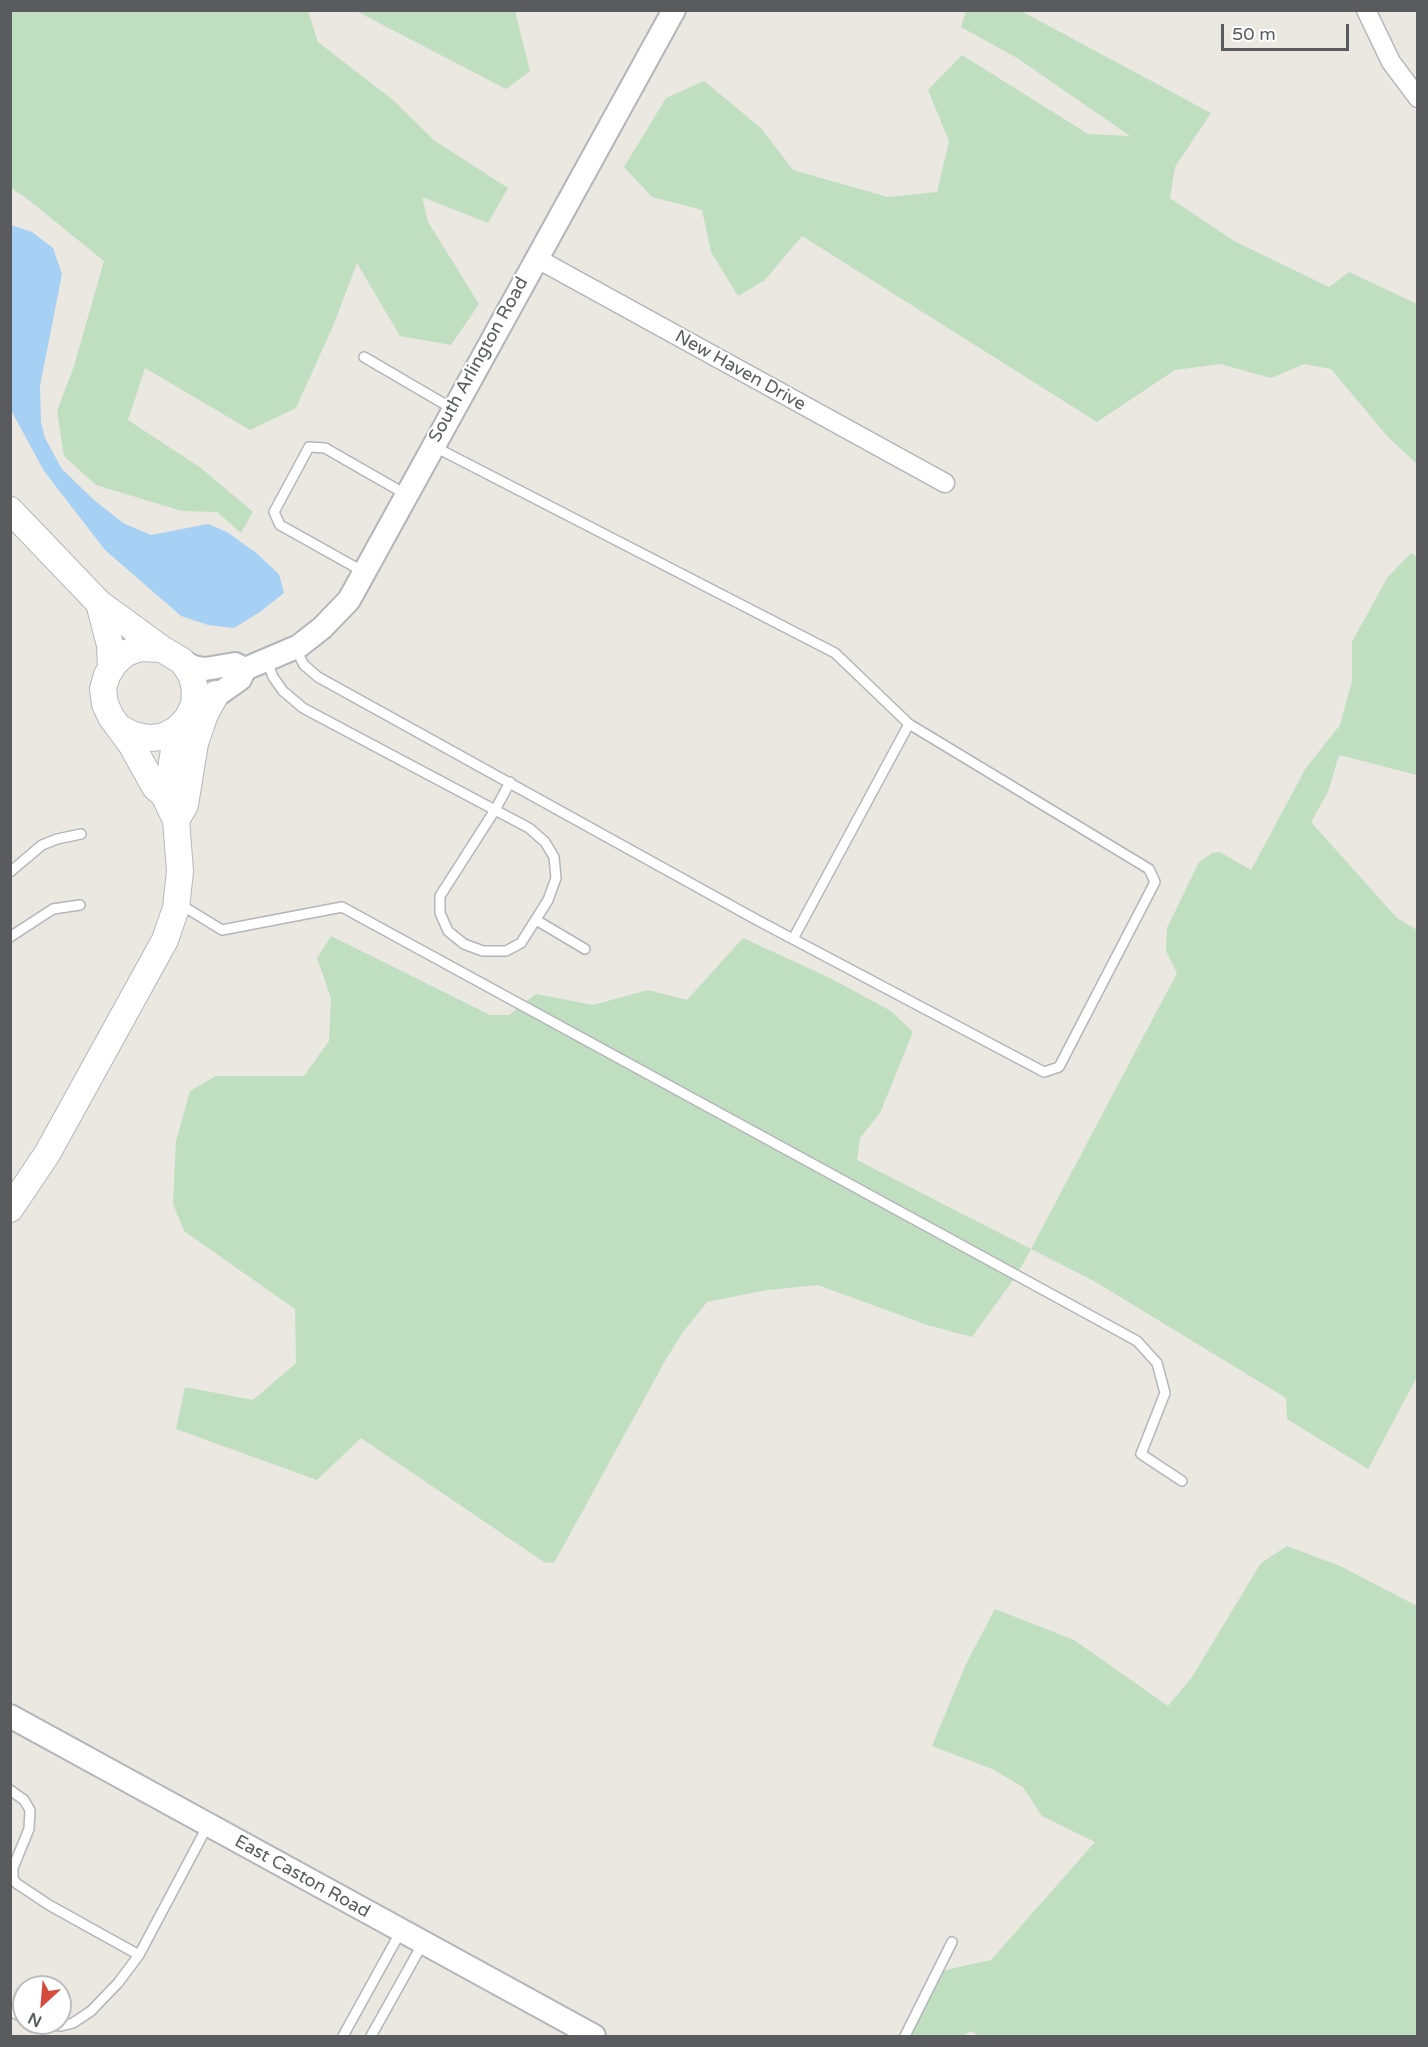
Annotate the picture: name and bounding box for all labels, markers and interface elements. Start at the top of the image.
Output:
scale bar [1224,12,1352,50]
text: 50 m [1232,23,1276,45]
street label: South Arlington Road [425,274,533,446]
street label: New Haven Drive [671,326,809,416]
street label: East Caston Road [231,1831,373,1923]
north arrow [12,1975,72,2035]
text: N [25,2008,45,2031]

